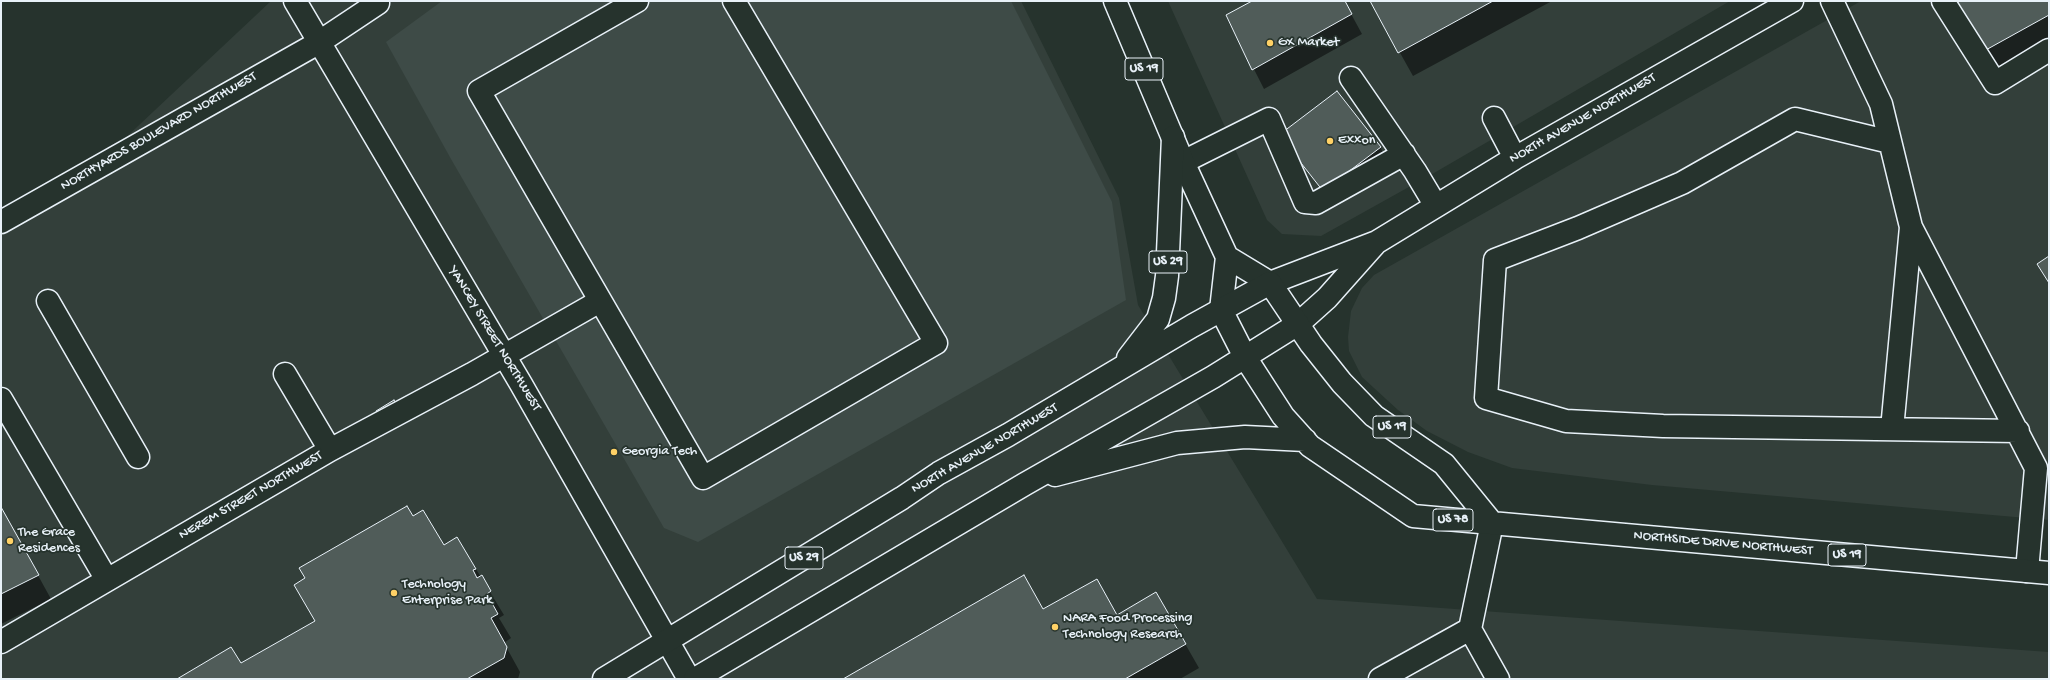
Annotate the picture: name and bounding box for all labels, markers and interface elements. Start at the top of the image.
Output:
place label: GX Market [1278,35,1339,51]
marker: GX Market [1265,38,1275,48]
road number: US 19 [1125,58,1163,80]
street label: NORTHYARDS BOULEVARD NORTHWEST [58,69,260,195]
street label: NORTH AVENUE NORTHWEST [1507,70,1659,168]
place label: Exxon [1338,133,1375,149]
marker: Exxon [1325,136,1335,146]
road number: US 29 [1149,251,1187,273]
street label: YANCEY STREET NORTHWEST [444,263,544,415]
street label: NORTH AVENUE NORTHWEST [909,400,1061,498]
road number: US 19 [1373,416,1411,438]
place label: Georgia Tech [622,444,697,460]
marker: Georgia Tech [609,447,619,457]
street label: NEREM STREET NORTHWEST [176,448,326,544]
road number: US 78 [1433,509,1473,531]
place label: The Grace Residences [18,525,80,558]
street label: NORTHSIDE DRIVE NORTHWEST [1633,528,1813,560]
marker: The Grace Residences [5,536,15,546]
road number: US 19 [1828,544,1866,566]
road number: US 29 [785,547,823,569]
place label: Technology Enterprise Park [402,577,493,610]
marker: Technology Enterprise Park [389,588,399,598]
place label: NARA Food Processing Technology Research [1063,611,1192,644]
marker: NARA Food Processing Technology Research [1050,622,1060,632]

